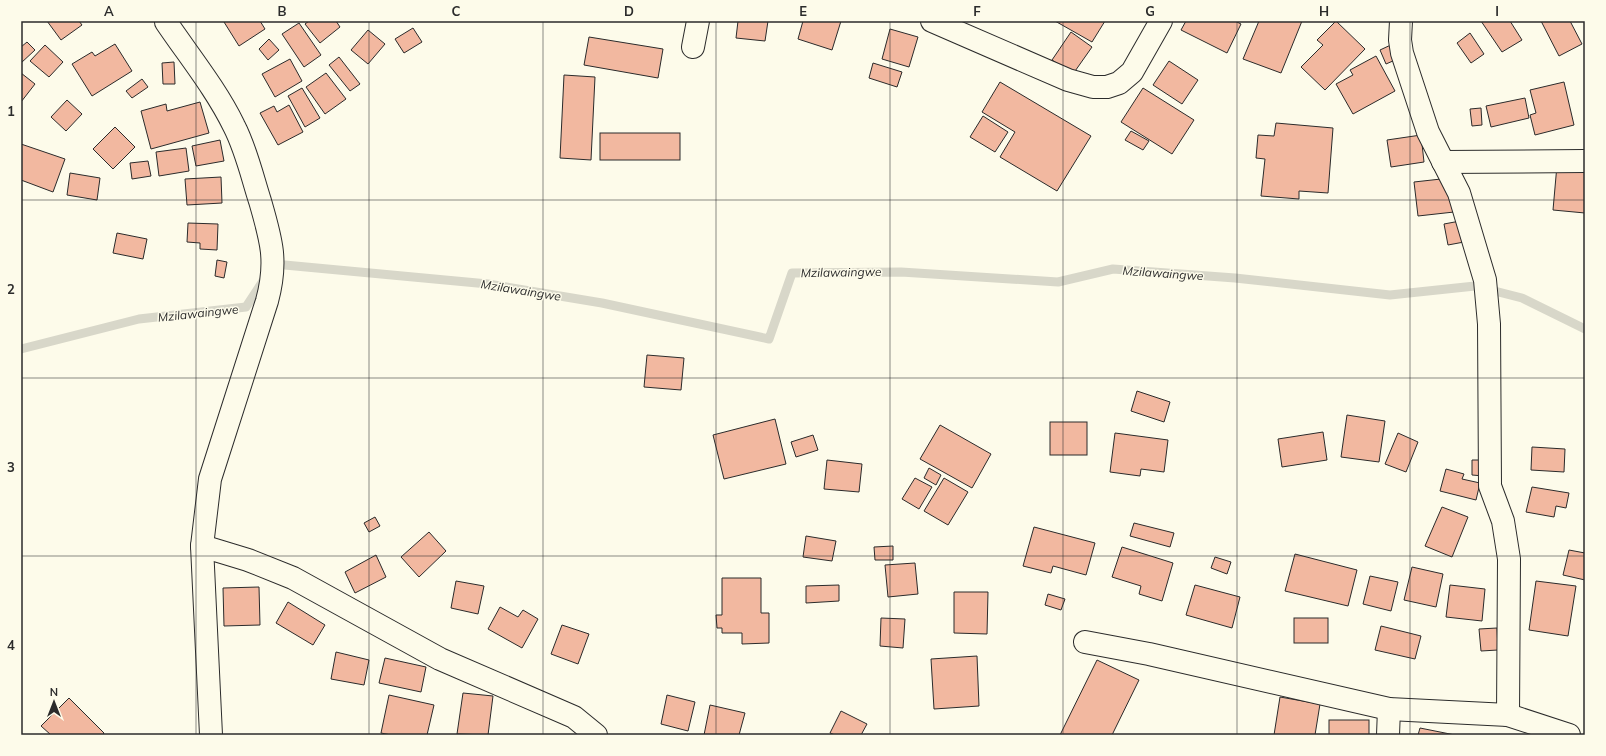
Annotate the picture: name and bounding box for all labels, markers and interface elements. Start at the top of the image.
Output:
text: A [104,3,114,19]
text: B [278,3,287,19]
text: C [452,3,461,19]
text: D [624,3,634,19]
text: E [799,3,807,19]
text: F [973,3,981,19]
text: G [1145,3,1155,19]
text: H [1319,3,1329,19]
text: I [1495,3,1499,19]
text: 1 [7,103,15,119]
water label: Mzilawaingwe [1122,263,1204,283]
water label: Mzilawaingwe [800,264,882,280]
water label: Mzilawaingwe [480,276,563,304]
text: 2 [7,281,15,297]
water label: Mzilawaingwe [157,301,239,325]
text: 3 [7,459,15,475]
text: 4 [7,637,15,653]
north arrow [34,682,74,722]
text: N [50,685,58,699]

